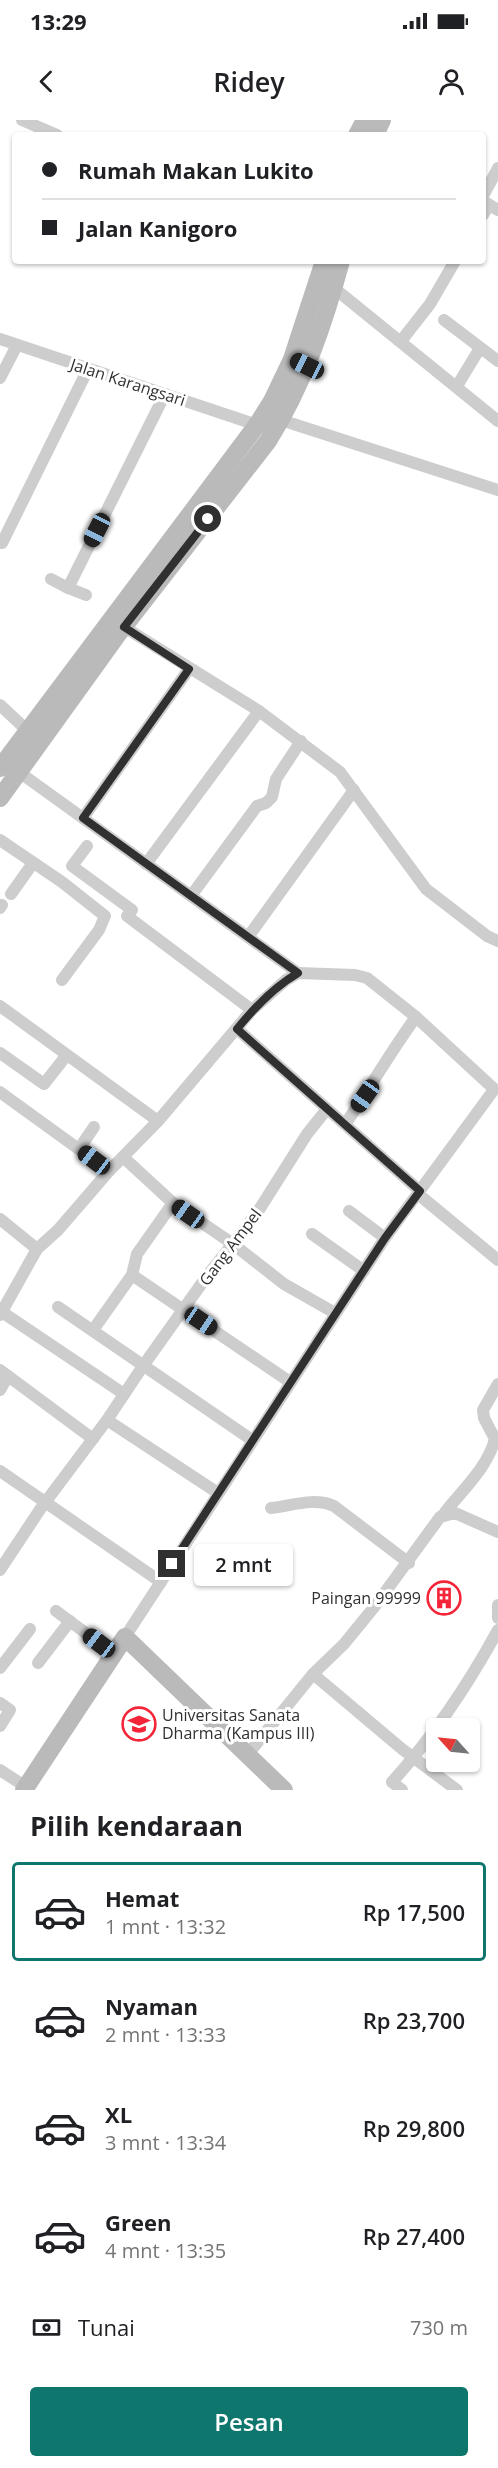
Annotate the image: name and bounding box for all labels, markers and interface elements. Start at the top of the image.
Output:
text: 13:29 [30,6,87,36]
text: Ridey [213,63,285,100]
icon: back [30,65,63,98]
icon: person [435,65,468,98]
text: Rumah Makan Lukito [78,155,314,185]
text: Jalan Kanigoro [78,213,237,243]
car [287,350,327,382]
street label: Jalan Karangsari [66,352,188,411]
route start [194,505,221,532]
car [81,510,113,550]
car [347,1076,383,1116]
car [74,1142,114,1178]
car [168,1196,208,1232]
street label: Gang Ampel [194,1204,266,1290]
car [181,1303,221,1339]
callout: 2 mnt [193,1543,292,1585]
route end [158,1550,185,1577]
text: 2 mnt [215,1551,272,1578]
building icon: Paingan 99999 [426,1580,462,1616]
place label: Paingan 99999 [311,1587,421,1609]
car [79,1625,119,1661]
place label: Universitas Sanata Dharma (Kampus III) [162,1704,315,1744]
school or university icon: Universitas Sanata Dharma (Kampus III) [121,1706,157,1742]
north arrow [426,1718,480,1772]
map controls [426,1718,480,1772]
text: Pilih kendaraan [30,1807,243,1844]
text: Hemat [105,1883,179,1913]
icon: car [33,1885,87,1939]
text: Rp 17,500 [363,1897,465,1927]
text: 1 mnt · 13:32 [105,1913,226,1940]
text: Nyaman [105,1991,198,2021]
icon: car [33,1993,87,2047]
text: Rp 23,700 [363,2005,465,2035]
text: 2 mnt · 13:33 [105,2021,226,2048]
text: XL [105,2099,132,2129]
icon: car [33,2101,87,2155]
text: Rp 29,800 [363,2113,465,2143]
text: 3 mnt · 13:34 [105,2129,226,2156]
text: Green [105,2207,171,2237]
icon: car [33,2209,87,2263]
text: Rp 27,400 [363,2221,465,2251]
text: 4 mnt · 13:35 [105,2237,226,2264]
icon: cash [30,2311,63,2344]
text: Tunai [78,2312,135,2342]
text: 730 m [410,2314,468,2341]
button: Pesan [30,2387,468,2456]

